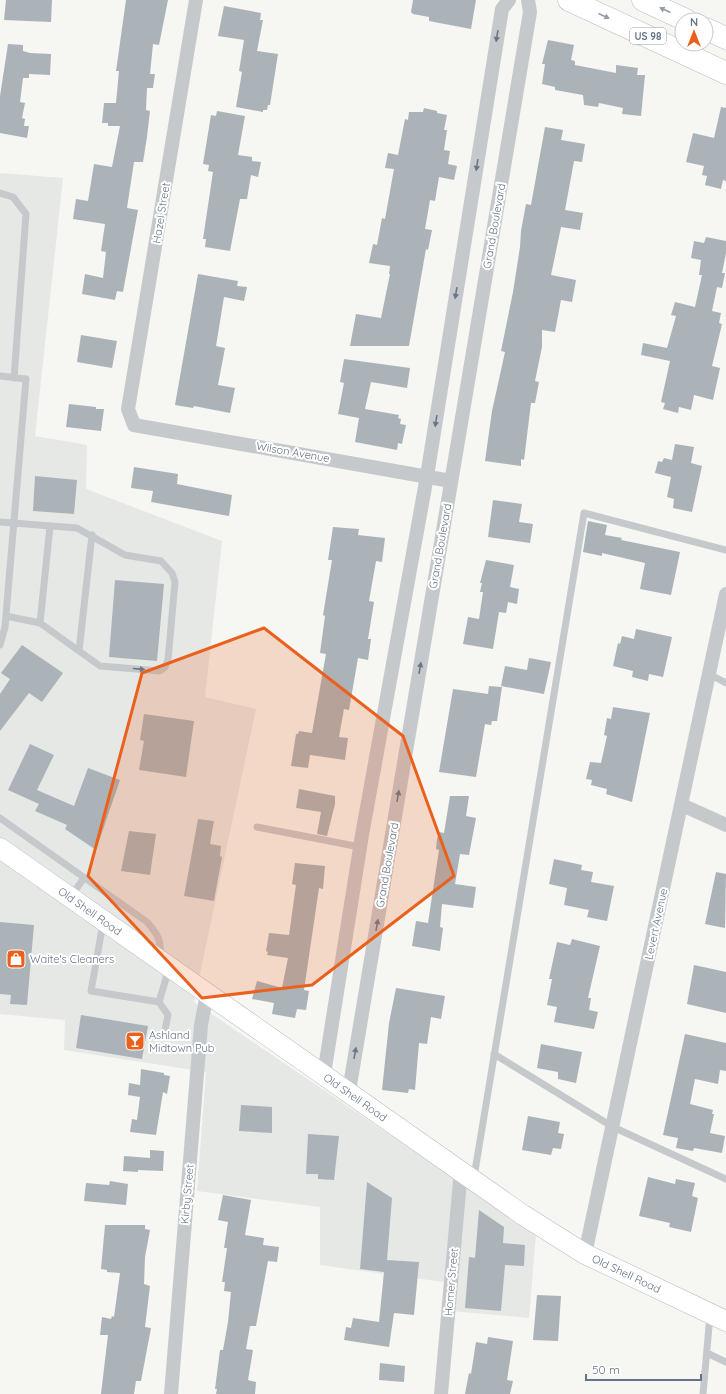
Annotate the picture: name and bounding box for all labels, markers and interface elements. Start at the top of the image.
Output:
one-way arrow [659,7,670,13]
north arrow [674,12,714,52]
one-way arrow [599,13,610,19]
text: N [690,15,698,29]
road number: US 98 [630,28,666,44]
one-way arrow [494,30,500,42]
one-way arrow [474,158,480,171]
street label: Hazel Street [149,181,173,244]
street label: Grand Boulevard [480,182,508,270]
one-way arrow [453,287,459,299]
one-way arrow [433,415,439,427]
street label: Wilson Avenue [255,439,331,465]
street label: Grand Boulevard [426,502,454,590]
one-way arrow [417,662,423,674]
one-way arrow [133,666,145,673]
one-way arrow [395,790,401,803]
street label: Grand Boulevard [373,821,401,909]
street label: Old Shell Road [55,884,125,938]
street label: Levert Avenue [642,887,670,961]
one-way arrow [374,919,380,931]
shop icon: Waite's Cleaners [5,948,27,970]
place label: Waite's Cleaners [30,952,114,966]
place label: Ashland Midtown Pub [149,1028,215,1055]
bar icon: Ashland Midtown Pub [124,1030,146,1052]
one-way arrow [352,1047,358,1059]
street label: Old Shell Road [321,1070,390,1124]
street label: Kirby Street [177,1163,197,1224]
street label: Homer Street [441,1247,461,1317]
street label: Old Shell Road [590,1251,663,1296]
scale bar [586,1356,701,1382]
text: 50 m [592,1362,620,1377]

